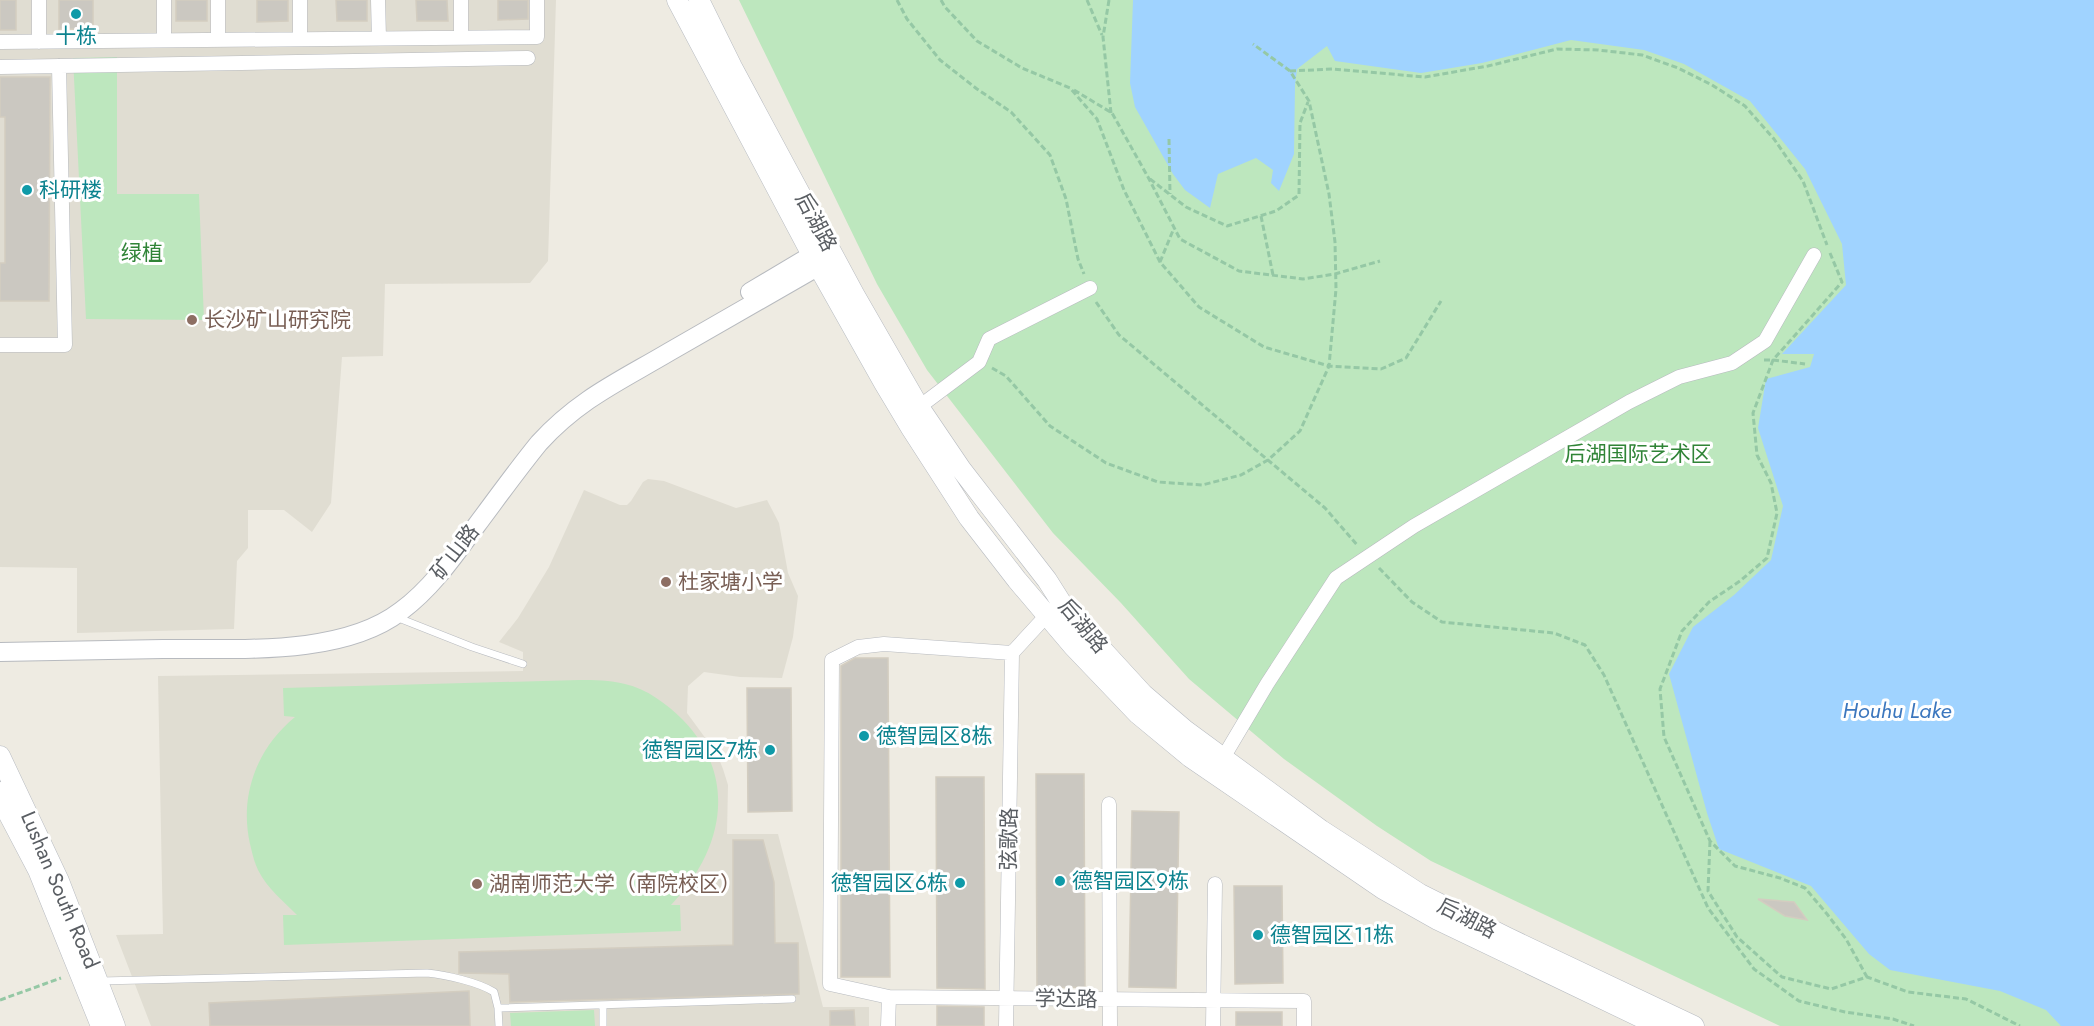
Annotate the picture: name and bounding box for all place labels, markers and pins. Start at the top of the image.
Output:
marker: 十栋 [69,7,83,21]
place label: 十栋 [55,21,97,51]
place label: 科研楼 [39,175,102,205]
marker: 科研楼 [20,183,34,197]
place label: 长沙矿山研究院 [204,305,351,335]
marker: 长沙矿山研究院 [185,313,199,327]
place label: 杜家塘小学 [678,567,783,597]
marker: 杜家塘小学 [659,575,673,589]
place label: 徳智园区8栋 [876,721,992,751]
marker: 徳智园区8栋 [857,729,871,743]
place label: 徳智园区7栋 [642,735,758,765]
marker: 徳智园区7栋 [763,743,777,757]
place label: 德智园区9栋 [1072,866,1189,896]
place label: 徳智园区6栋 [831,868,948,898]
place label: 湖南师范大学（南院校区） [489,869,741,899]
marker: 德智园区9栋 [1053,874,1067,888]
marker: 徳智园区6栋 [953,876,967,890]
marker: 湖南师范大学（南院校区） [470,877,484,891]
place label: 德智园区11栋 [1270,920,1394,950]
marker: 德智园区11栋 [1251,928,1265,942]

